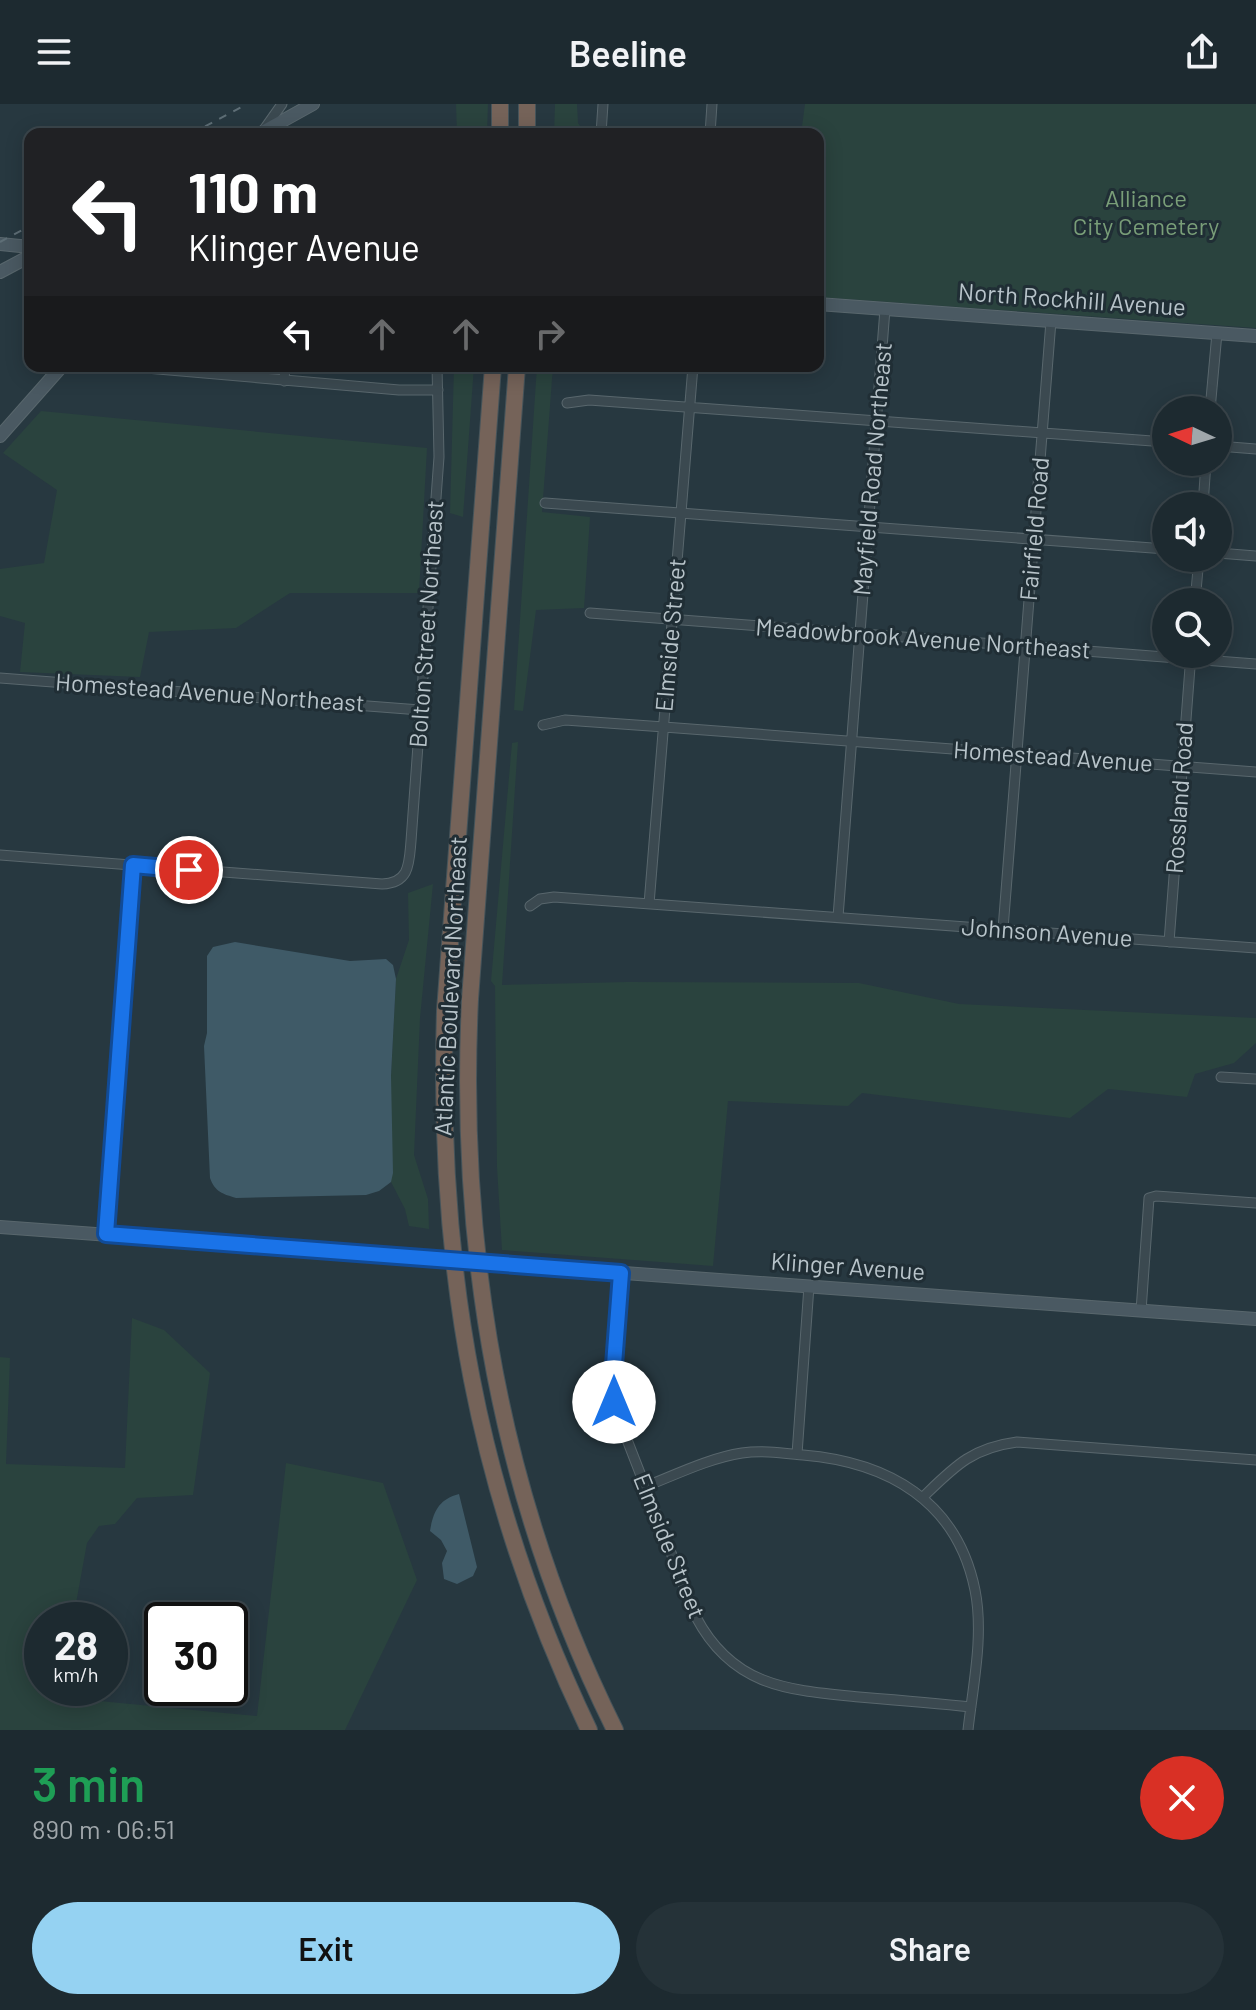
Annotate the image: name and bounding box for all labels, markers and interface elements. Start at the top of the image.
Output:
icon: menu [32,30,76,74]
icon: share [1180,30,1224,74]
text: Beeline [569,31,687,74]
text: 110 m [188,157,318,224]
icon: left [56,160,160,264]
park label: Alliance City Cemetery [1073,183,1219,240]
text: Klinger Avenue [188,225,420,268]
street label: North Rockhill Avenue [957,276,1187,321]
icon: left [276,312,320,356]
icon: ahead [360,312,404,356]
icon: ahead [444,312,488,356]
icon: right [528,312,572,356]
street label: Mayfield Road Northeast [846,341,897,597]
north arrow [1152,396,1232,476]
map controls [1152,396,1232,668]
street label: Fairfield Road [1013,456,1054,602]
button: sound [1152,492,1232,572]
street label: Bolton Street Northeast [402,499,449,749]
street label: Elmside Street [648,557,691,713]
button: search [1152,588,1232,668]
street label: Meadowbrook Avenue Northeast [755,611,1092,664]
street label: Homestead Avenue Northeast [55,666,366,717]
street label: Rossland Road [1159,721,1198,875]
street label: Homestead Avenue [952,734,1154,777]
street label: Atlantic Boulevard Northeast [427,835,472,1136]
pin [155,836,223,904]
icon: arrive [167,848,211,892]
street label: Johnson Avenue [961,911,1134,952]
street label: Klinger Avenue [770,1246,926,1285]
position arrow [572,1360,656,1444]
street label: Elmside Street [628,1469,713,1622]
speed limit sign: 30 [144,1602,248,1706]
text: 28 [54,1620,98,1668]
text: km/h [53,1662,99,1686]
text: 3 min [32,1754,145,1812]
button: close [1140,1756,1224,1840]
text: 890 m · 06:51 [32,1813,175,1844]
button: Exit [32,1902,620,1994]
button: Share [636,1902,1224,1994]

